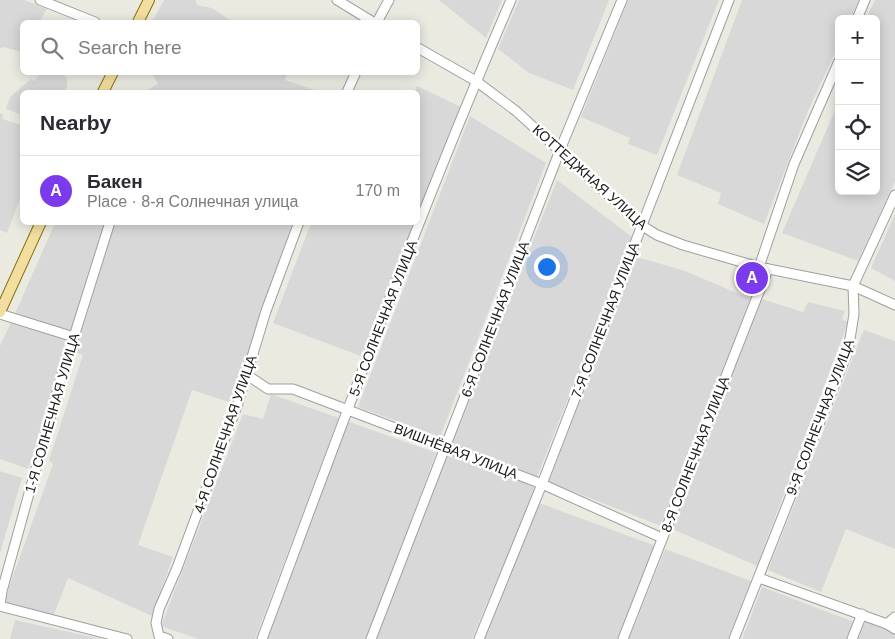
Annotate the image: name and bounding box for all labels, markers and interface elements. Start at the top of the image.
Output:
map controls [835,15,880,195]
button: + [835,15,880,60]
search box [20,20,420,75]
icon: search [38,34,66,62]
text: Search here [78,37,182,58]
button: − [835,60,880,105]
button: locate [835,105,880,150]
text: Nearby [40,111,111,134]
street label: КОТТЕДЖНАЯ УЛИЦА [529,121,651,233]
button: layers [835,150,880,195]
text: Бакен [87,171,143,192]
text: A [50,182,62,199]
text: 170 m [356,182,400,199]
text: Place · 8-я Солнечная улица [87,193,298,210]
street label: 5-Я СОЛНЕЧНАЯ УЛИЦА [346,237,420,398]
street label: 6-Я СОЛНЕЧНАЯ УЛИЦА [458,238,532,399]
street label: 7-Я СОЛНЕЧНАЯ УЛИЦА [568,239,642,400]
your location [534,254,560,280]
pin: A [736,259,768,297]
street label: 1-Я СОЛНЕЧНАЯ УЛИЦА [21,330,83,495]
street label: 9-Я СОЛНЕЧНАЯ УЛИЦА [783,336,857,497]
street label: 4-Я СОЛНЕЧНАЯ УЛИЦА [190,352,260,515]
street label: 8-Я СОЛНЕЧНАЯ УЛИЦА [658,373,732,534]
street label: ВИШНЁВАЯ УЛИЦА [392,420,521,482]

